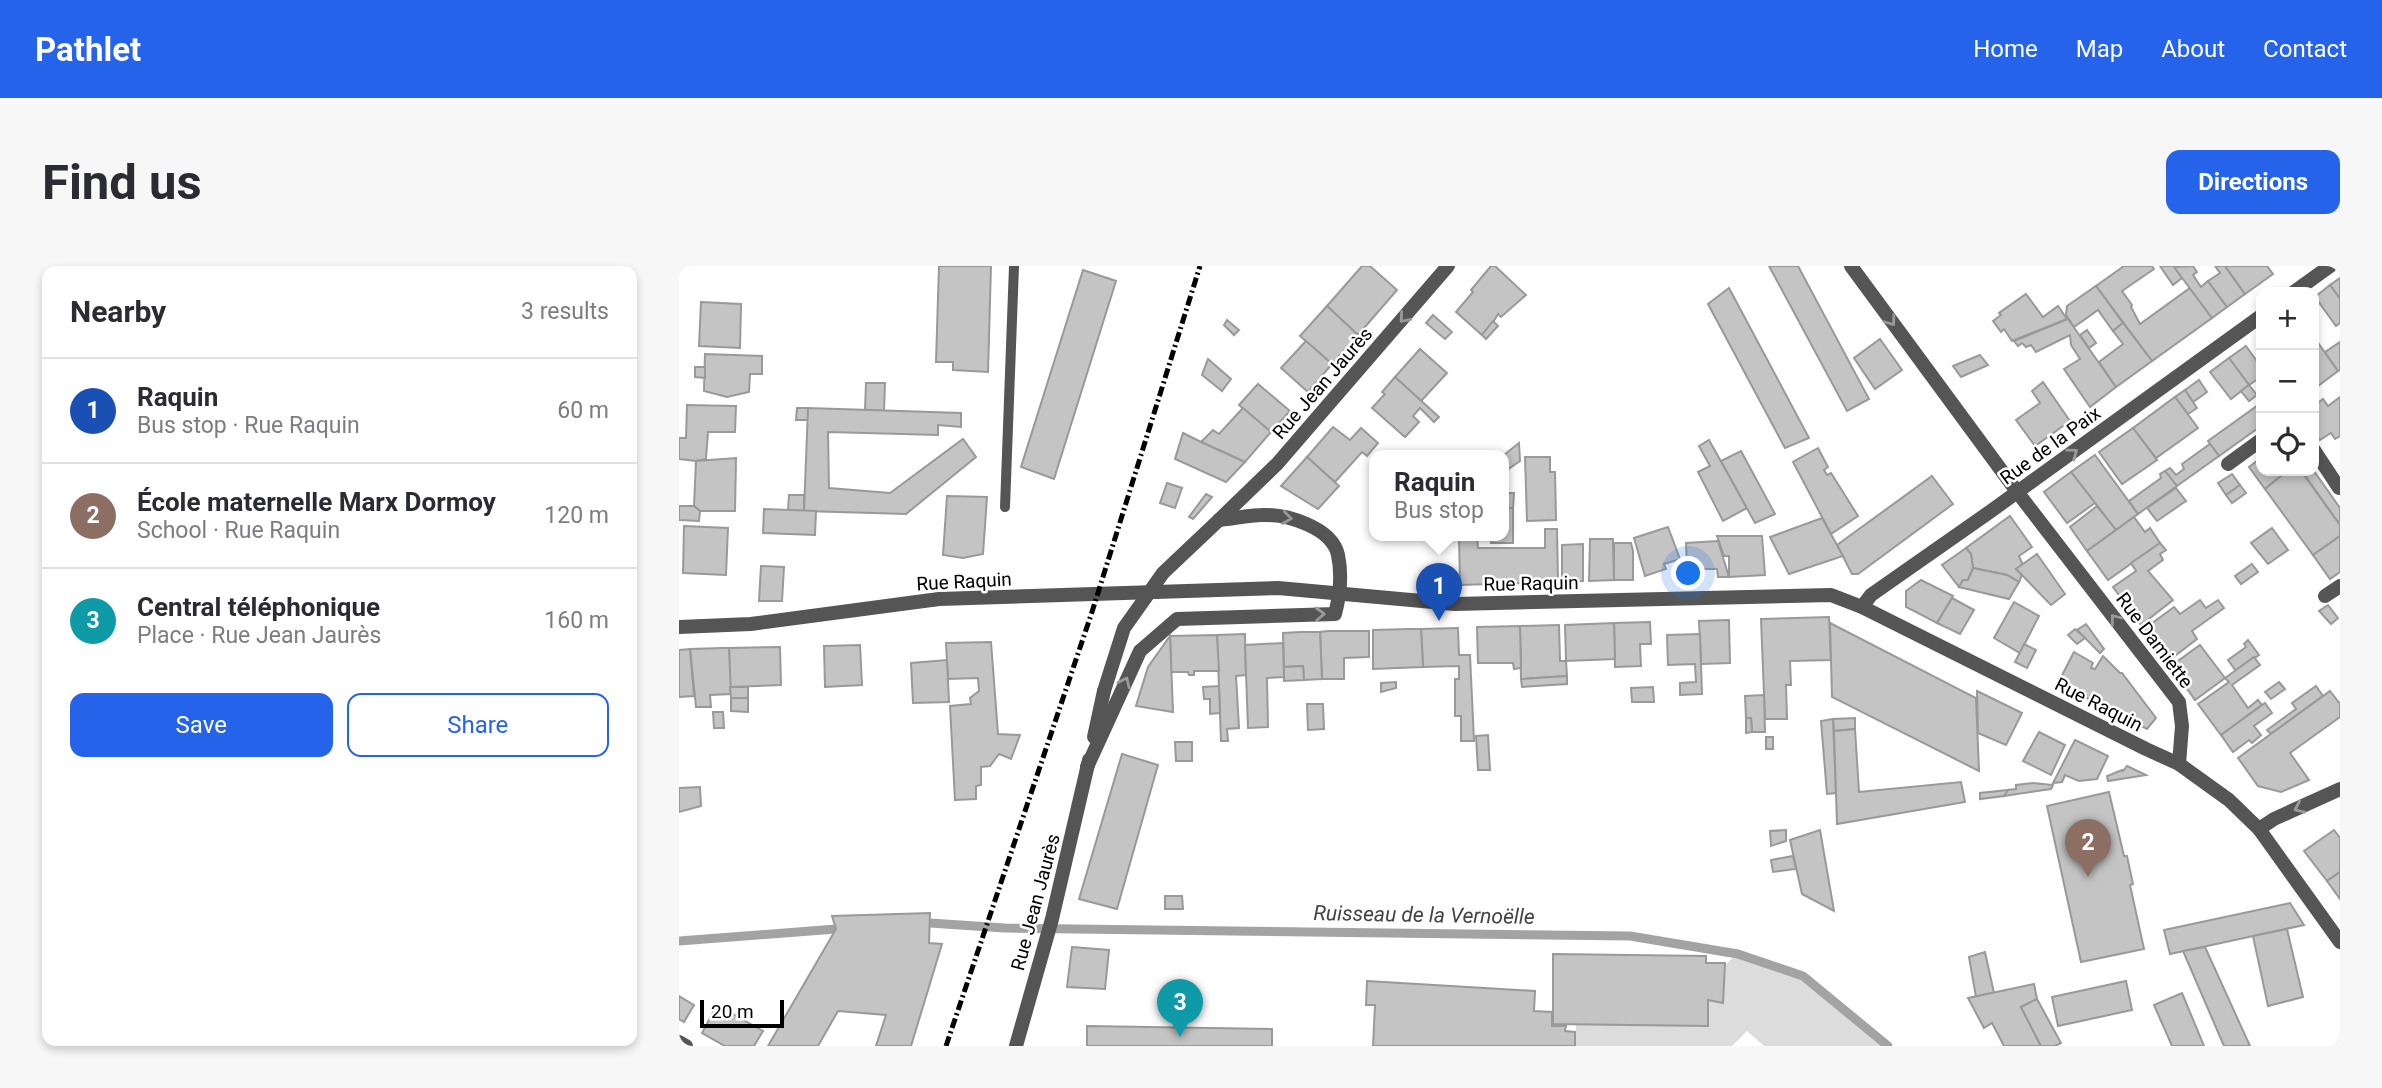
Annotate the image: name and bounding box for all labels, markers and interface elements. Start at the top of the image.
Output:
text: Pathlet [35,30,141,69]
text: Home [1973,35,2038,63]
text: Map [2076,35,2123,63]
text: About [2161,35,2225,63]
text: Contact [2263,35,2347,63]
button: Directions [2166,150,2340,214]
text: Find us [42,154,202,211]
map controls [2256,287,2319,476]
button: + [2256,287,2319,350]
text: Nearby [70,294,166,329]
text: 3 results [521,298,609,325]
one-way arrow [1400,309,1412,322]
one-way arrow [1883,313,1896,326]
street label: Rue Jean Jaurès [1268,323,1377,444]
button: − [2256,350,2319,413]
text: Raquin [137,382,218,412]
text: 1 [86,397,100,424]
text: 60 m [557,397,609,424]
street label: Rue de la Paix [1996,401,2105,490]
text: Bus stop · Rue Raquin [137,412,360,439]
button: locate [2256,413,2319,476]
one-way arrow [2065,448,2078,461]
popup [1369,450,1509,541]
text: Raquin [1394,467,1475,497]
text: École maternelle Marx Dormoy [137,487,496,517]
text: Bus stop [1394,497,1484,524]
text: 2 [86,502,100,529]
text: 120 m [544,502,609,529]
one-way arrow [1281,510,1293,525]
text: School · Rue Raquin [137,517,340,544]
your location [1671,556,1705,590]
pin: 1 [1416,563,1462,621]
street label: Rue Raquin [916,568,1012,595]
street label: Rue Raquin [1483,571,1579,596]
street label: Rue Damiette [2111,588,2198,693]
text: Central téléphonique [137,592,380,622]
one-way arrow [1316,606,1326,622]
text: 3 [86,607,100,634]
text: 160 m [544,607,609,634]
one-way arrow [2111,615,2124,627]
text: Place · Rue Jean Jaurès [137,622,381,649]
street label: Rue Raquin [2051,673,2146,736]
one-way arrow [1117,677,1131,689]
button: Save [70,693,333,757]
button: Share [347,693,609,757]
one-way arrow [2293,800,2306,814]
pin: 2 [2065,819,2111,877]
street label: Rue Jean Jaurès [1006,831,1065,973]
water label: Ruisseau de la Vernoëlle [1313,901,1535,929]
pin: 3 [1157,979,1203,1037]
scale bar [700,997,784,1029]
text: 20 m [711,1000,754,1023]

